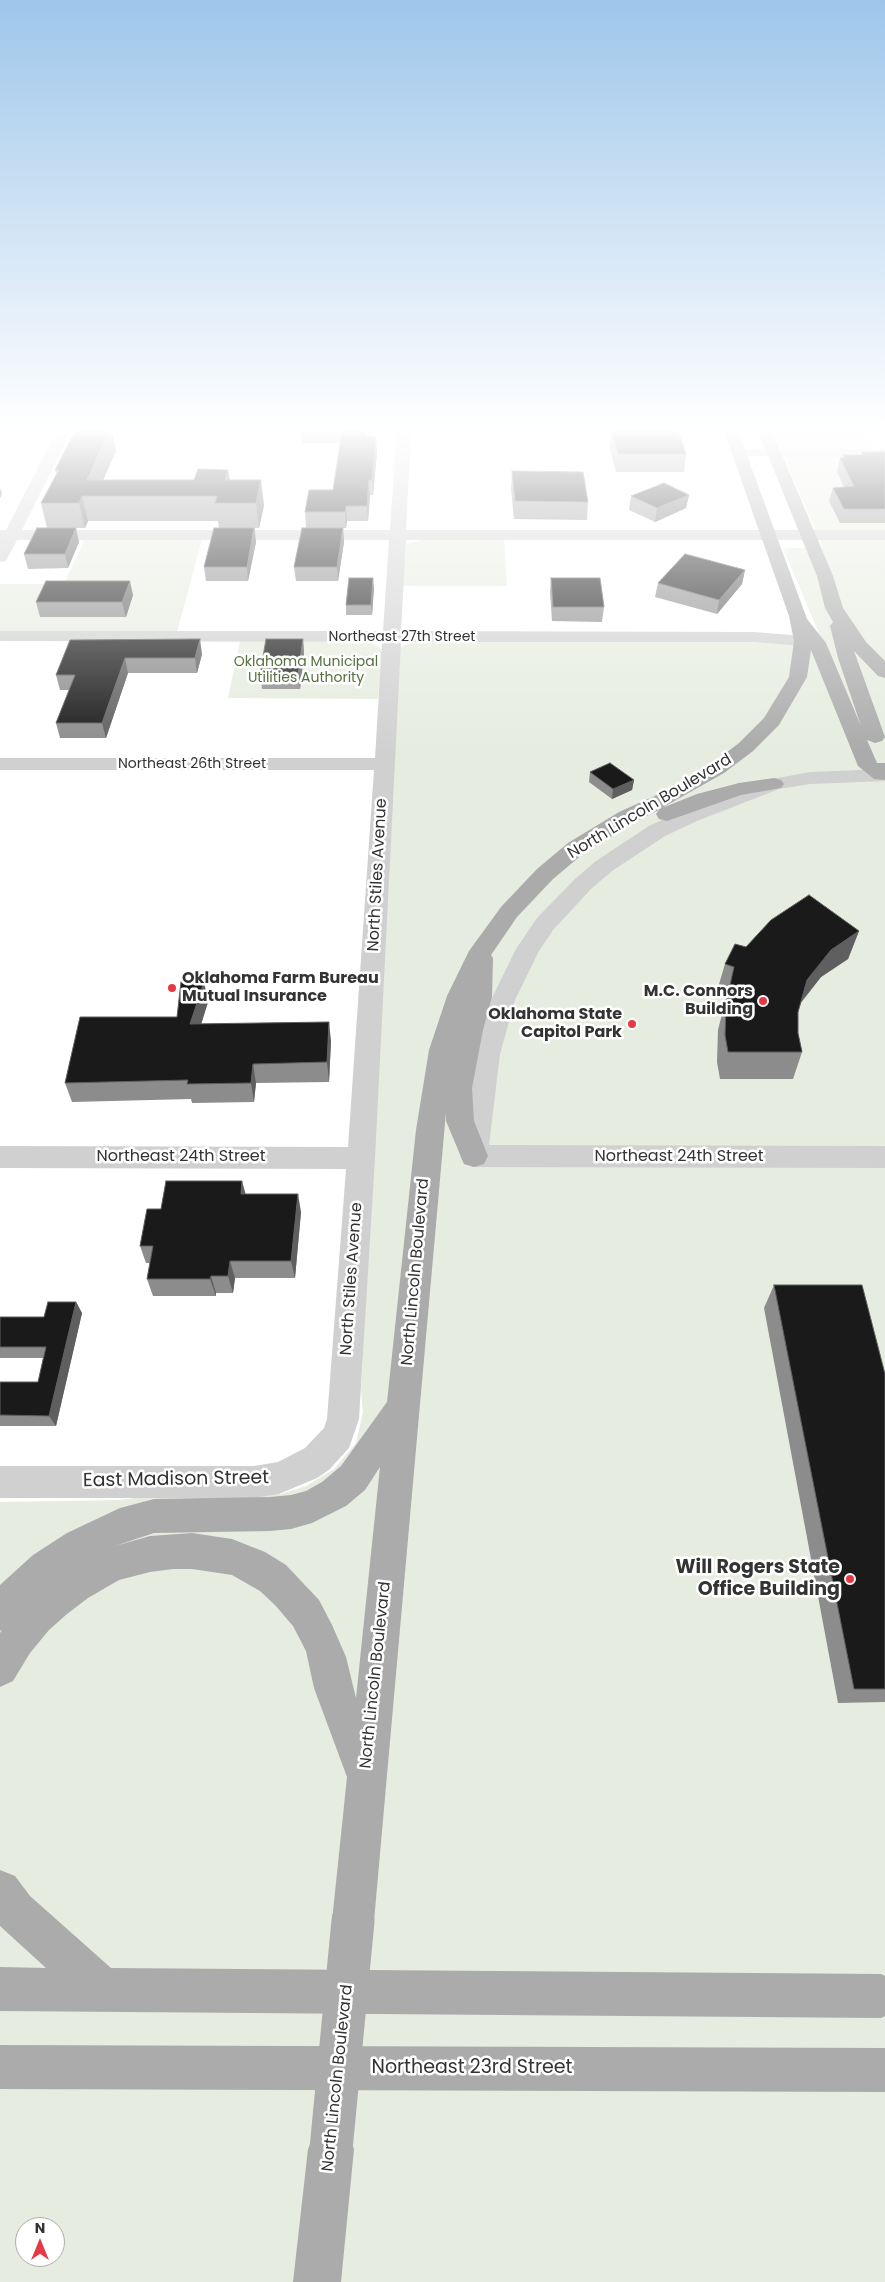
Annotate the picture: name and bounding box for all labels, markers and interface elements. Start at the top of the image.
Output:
street label: Northeast 27th Street [329,629,475,645]
park label: Oklahoma Municipal Utilities Authority [234,654,378,686]
street label: North Lincoln Boulevard [564,750,736,864]
street label: Northeast 26th Street [118,756,266,772]
street label: North Stiles Avenue [364,798,392,952]
place label: Oklahoma Farm Bureau Mutual Insurance [182,969,379,1007]
marker: Oklahoma Farm Bureau Mutual Insurance [166,982,178,994]
place label: M.C. Connors Building [644,982,753,1020]
marker: M.C. Connors Building [757,995,769,1007]
place label: Oklahoma State Capitol Park [488,1005,622,1043]
marker: Oklahoma State Capitol Park [626,1018,638,1030]
street label: Northeast 24th Street [96,1147,266,1167]
street label: Northeast 24th Street [594,1147,764,1167]
street label: North Lincoln Boulevard [398,1178,434,1366]
street label: North Stiles Avenue [337,1202,367,1356]
street label: East Madison Street [83,1467,269,1493]
place label: Will Rogers State Office Building [676,1557,840,1601]
marker: Will Rogers State Office Building [844,1573,856,1585]
street label: North Lincoln Boulevard [357,1581,395,1769]
street label: North Lincoln Boulevard [319,1984,357,2172]
street label: Northeast 23rd Street [372,2057,572,2079]
north arrow [15,2217,65,2267]
text: N [35,2218,45,2238]

